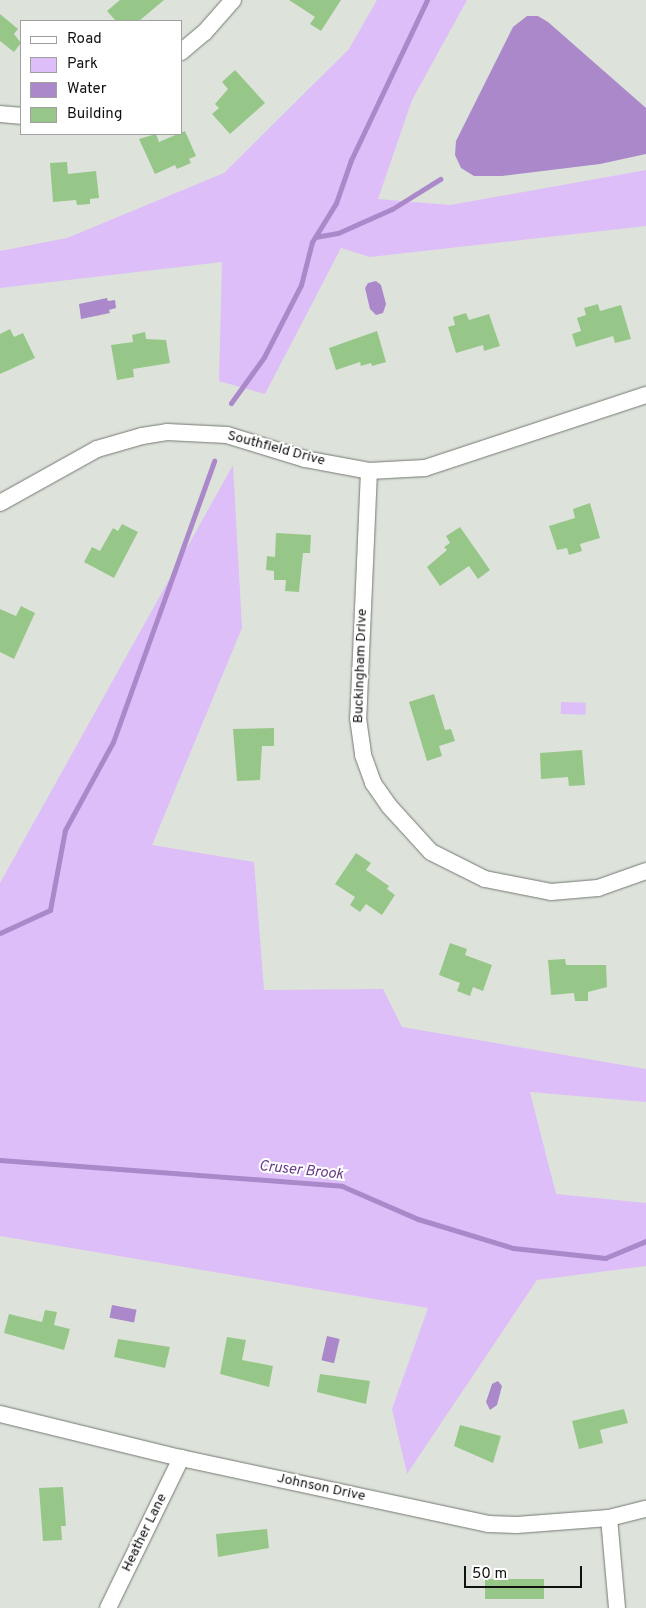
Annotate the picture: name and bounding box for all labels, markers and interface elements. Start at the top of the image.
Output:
legend [20,20,182,135]
text: Road [67,30,102,49]
text: Park [67,55,98,74]
text: Water [67,80,106,99]
text: Building [67,105,122,124]
street label: Southfield Drive [225,428,327,470]
street label: Buckingham Drive [351,608,371,724]
water label: Cruser Brook [258,1158,344,1184]
street label: Johnson Drive [275,1470,367,1506]
street label: Heather Lane [119,1491,171,1575]
scale bar [466,1556,584,1588]
text: 50 m [472,1565,507,1584]

